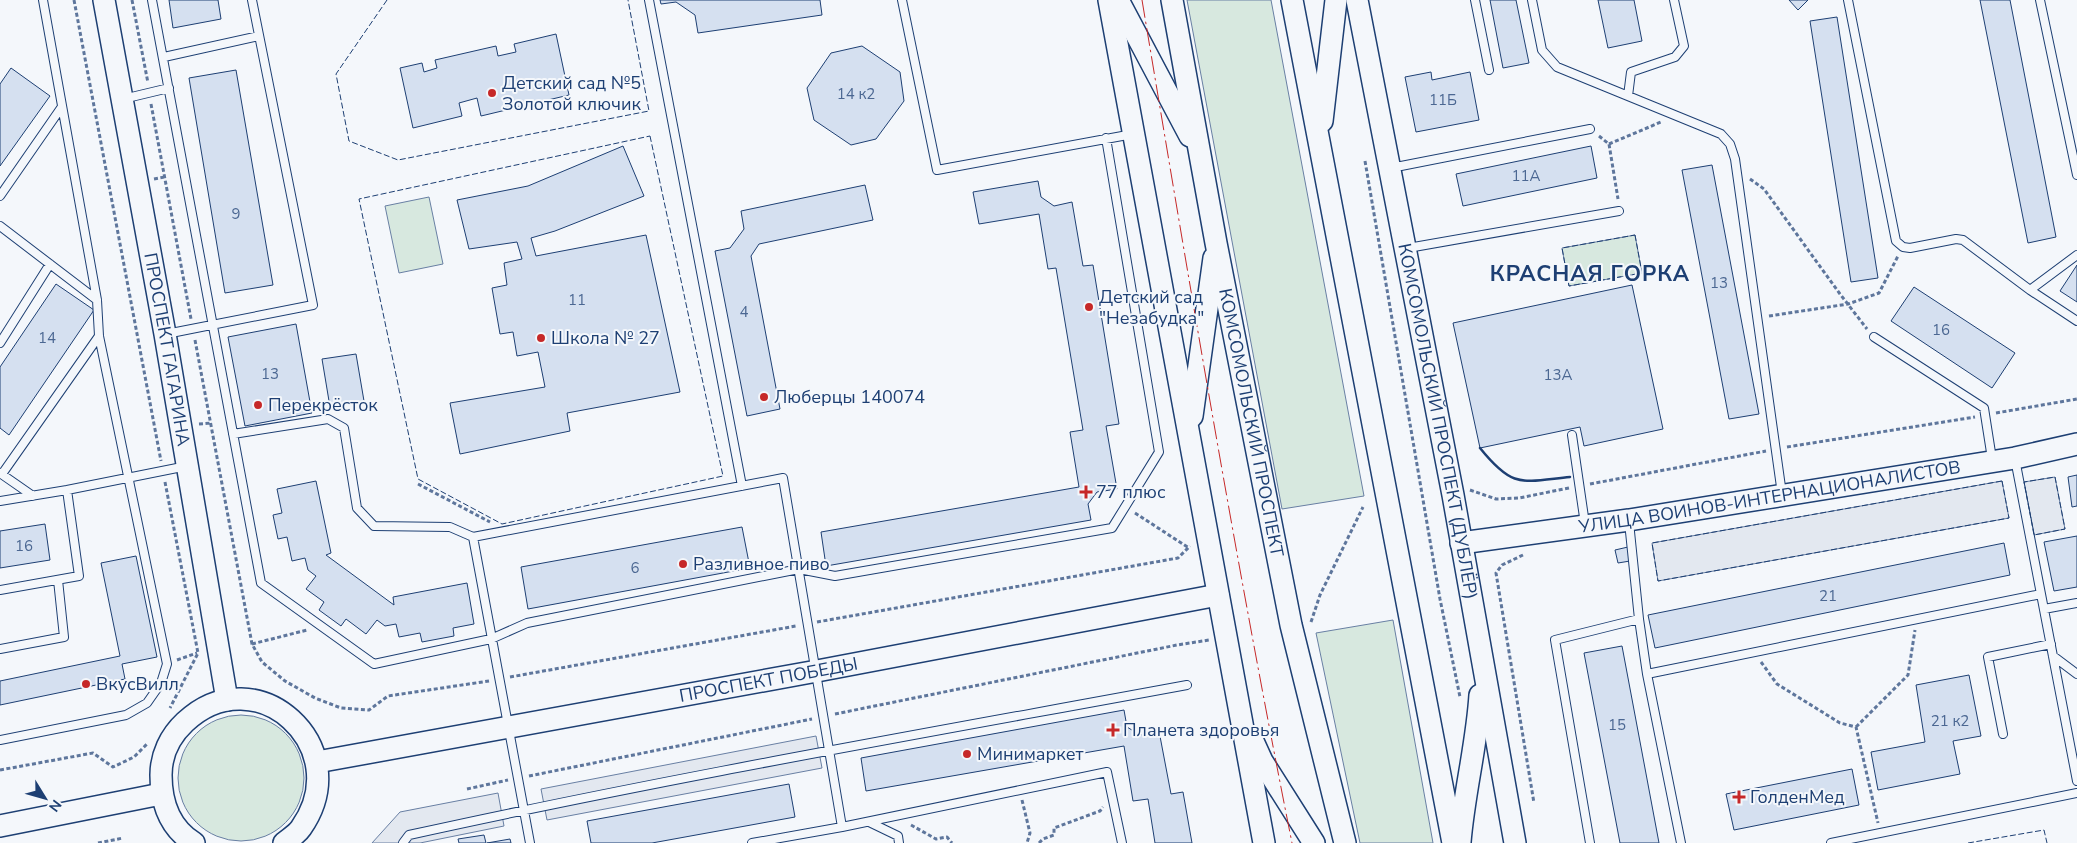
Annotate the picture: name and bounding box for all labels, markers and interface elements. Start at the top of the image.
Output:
place label: Детский сад №5 Золотой ключик [502,71,641,116]
house number: 14 к2 [837,84,875,104]
marker: Детский сад №5 Золотой ключик [486,87,498,99]
house number: 11Б [1429,90,1457,110]
house number: 11А [1512,166,1541,186]
house number: 9 [231,204,241,224]
street label: КОМСОМОЛЬСКИЙ ПРОСПЕКТ (ДУБЛЁР) [1392,241,1483,601]
street label: ПРОСПЕКТ ГАГАРИНА [138,251,196,448]
district label: КРАСНАЯ ГОРКА [1490,259,1690,289]
house number: 13 [1710,273,1728,293]
place label: Детский сад "Незабудка" [1099,285,1204,330]
street label: КОМСОМОЛЬСКИЙ ПРОСПЕКТ [1213,286,1289,559]
house number: 11 [568,290,586,310]
marker: Детский сад "Незабудка" [1083,301,1095,313]
house number: 4 [739,302,749,322]
house number: 16 [1932,320,1950,340]
place label: Школа № 27 [551,326,660,350]
house number: 14 [38,328,56,348]
marker: Школа № 27 [535,332,547,344]
house number: 13 [261,364,279,384]
house number: 13А [1544,365,1573,385]
place label: Люберцы 140074 [774,385,925,409]
marker: Люберцы 140074 [758,391,770,403]
place label: Перекрёсток [268,393,378,417]
marker: Перекрёсток [252,399,264,411]
street label: УЛИЦА ВОИНОВ-ИНТЕРНАЦИОНАЛИСТОВ [1576,455,1962,539]
place label: 77 плюс [1096,480,1166,504]
marker: 77 плюс [1080,486,1092,498]
house number: 16 [15,536,33,556]
place label: Разливное пиво [693,552,830,576]
house number: 6 [630,558,640,578]
marker: Разливное пиво [677,558,689,570]
house number: 21 [1819,586,1837,606]
street label: ПРОСПЕКТ ПОБЕДЫ [677,652,860,708]
place label: ВкусВилл [96,672,179,696]
marker: ВкусВилл [80,678,92,690]
house number: 21 к2 [1931,711,1969,731]
house number: 15 [1608,715,1626,735]
place label: Планета здоровья [1123,718,1280,742]
marker: Планета здоровья [1107,724,1119,736]
place label: Минимаркет [977,742,1083,766]
marker: Минимаркет [961,748,973,760]
north arrow [20,773,70,823]
place label: ГолденМед [1750,785,1845,809]
marker: ГолденМед [1732,790,1746,804]
text: N [44,796,66,815]

